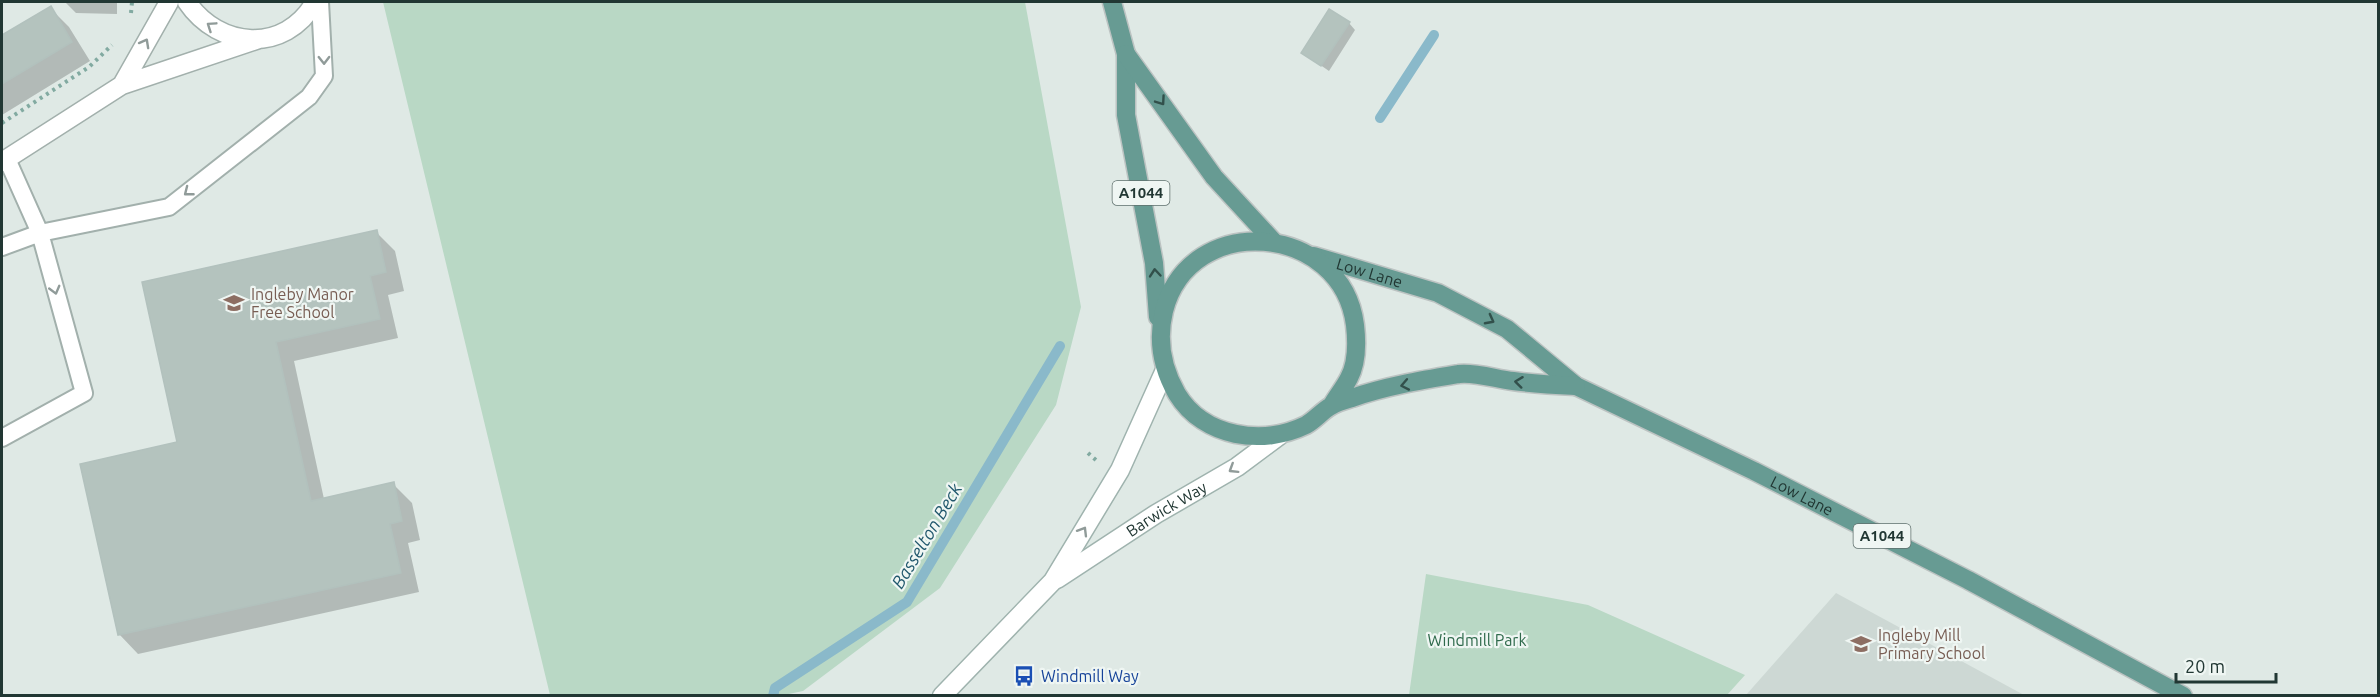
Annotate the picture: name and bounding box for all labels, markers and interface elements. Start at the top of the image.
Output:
one-way arrow [206,22,217,33]
one-way arrow [138,39,150,49]
one-way arrow [317,55,330,64]
one-way arrow [1154,95,1165,106]
road number: A1044 [1112,181,1170,205]
one-way arrow [184,184,195,195]
street label: Low Lane [1334,254,1405,291]
one-way arrow [1149,268,1162,277]
one-way arrow [48,284,60,294]
place label: Ingleby Manor Free School [251,285,354,321]
school or university icon: Ingleby Manor Free School [222,291,246,315]
one-way arrow [1484,313,1495,325]
one-way arrow [1514,376,1523,388]
one-way arrow [1400,378,1410,391]
one-way arrow [1229,462,1239,474]
street label: Low Lane [1768,472,1837,519]
street label: Barwick Way [1123,477,1210,540]
water label: Basselton Beck [887,479,966,592]
road number: A1044 [1854,524,1910,548]
one-way arrow [1076,527,1088,537]
place label: Ingleby Mill Primary School [1878,626,1985,662]
park label: Windmill Park [1427,631,1527,649]
school or university icon: Ingleby Mill Primary School [1849,632,1873,656]
scale bar [2176,646,2276,684]
text: 20 m [2185,656,2225,676]
bus stop icon: Windmill Way [1012,664,1036,688]
place label: Windmill Way [1041,667,1139,685]

